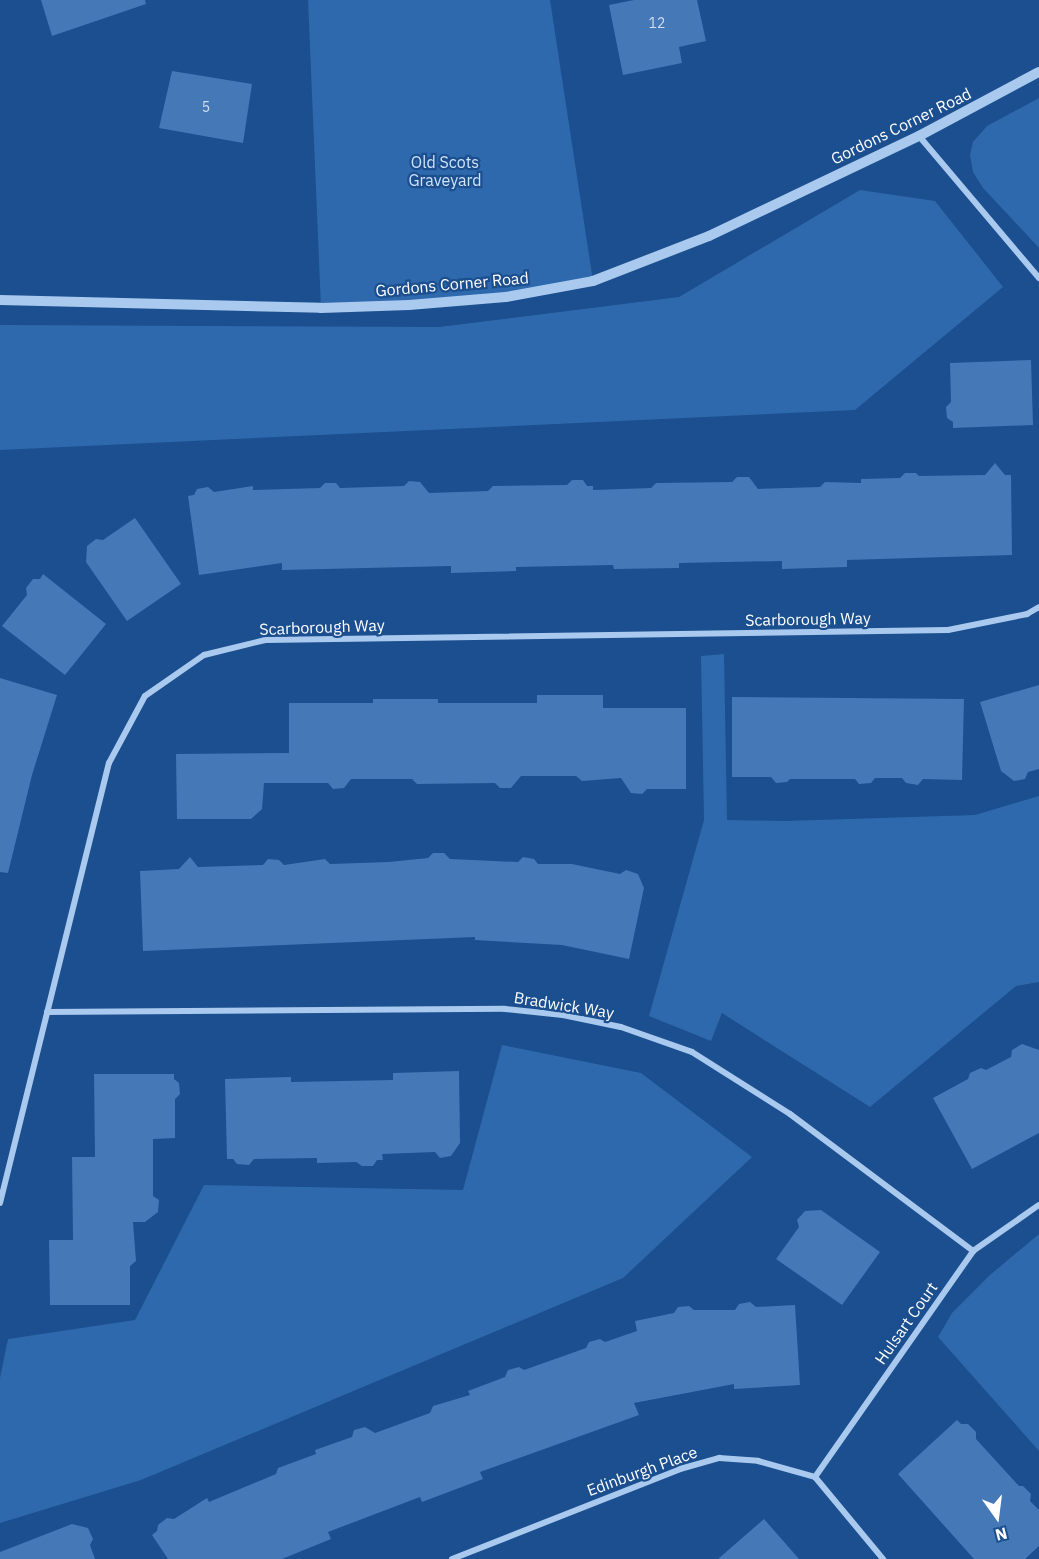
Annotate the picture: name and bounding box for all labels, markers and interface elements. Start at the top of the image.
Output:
house number: 12 [649,15,665,31]
street label: Gordons Corner Road [828,84,974,168]
house number: 5 [202,99,210,115]
park label: Old Scots Graveyard [408,152,482,190]
street label: Gordons Corner Road [375,268,529,300]
street label: Scarborough Way [745,608,871,630]
street label: Scarborough Way [259,615,385,639]
street label: Bradwick Way [513,988,615,1022]
street label: Hulsart Court [871,1278,941,1368]
street label: Edinburgh Place [584,1442,700,1500]
north arrow [967,1487,1027,1547]
text: N [993,1523,1009,1546]

